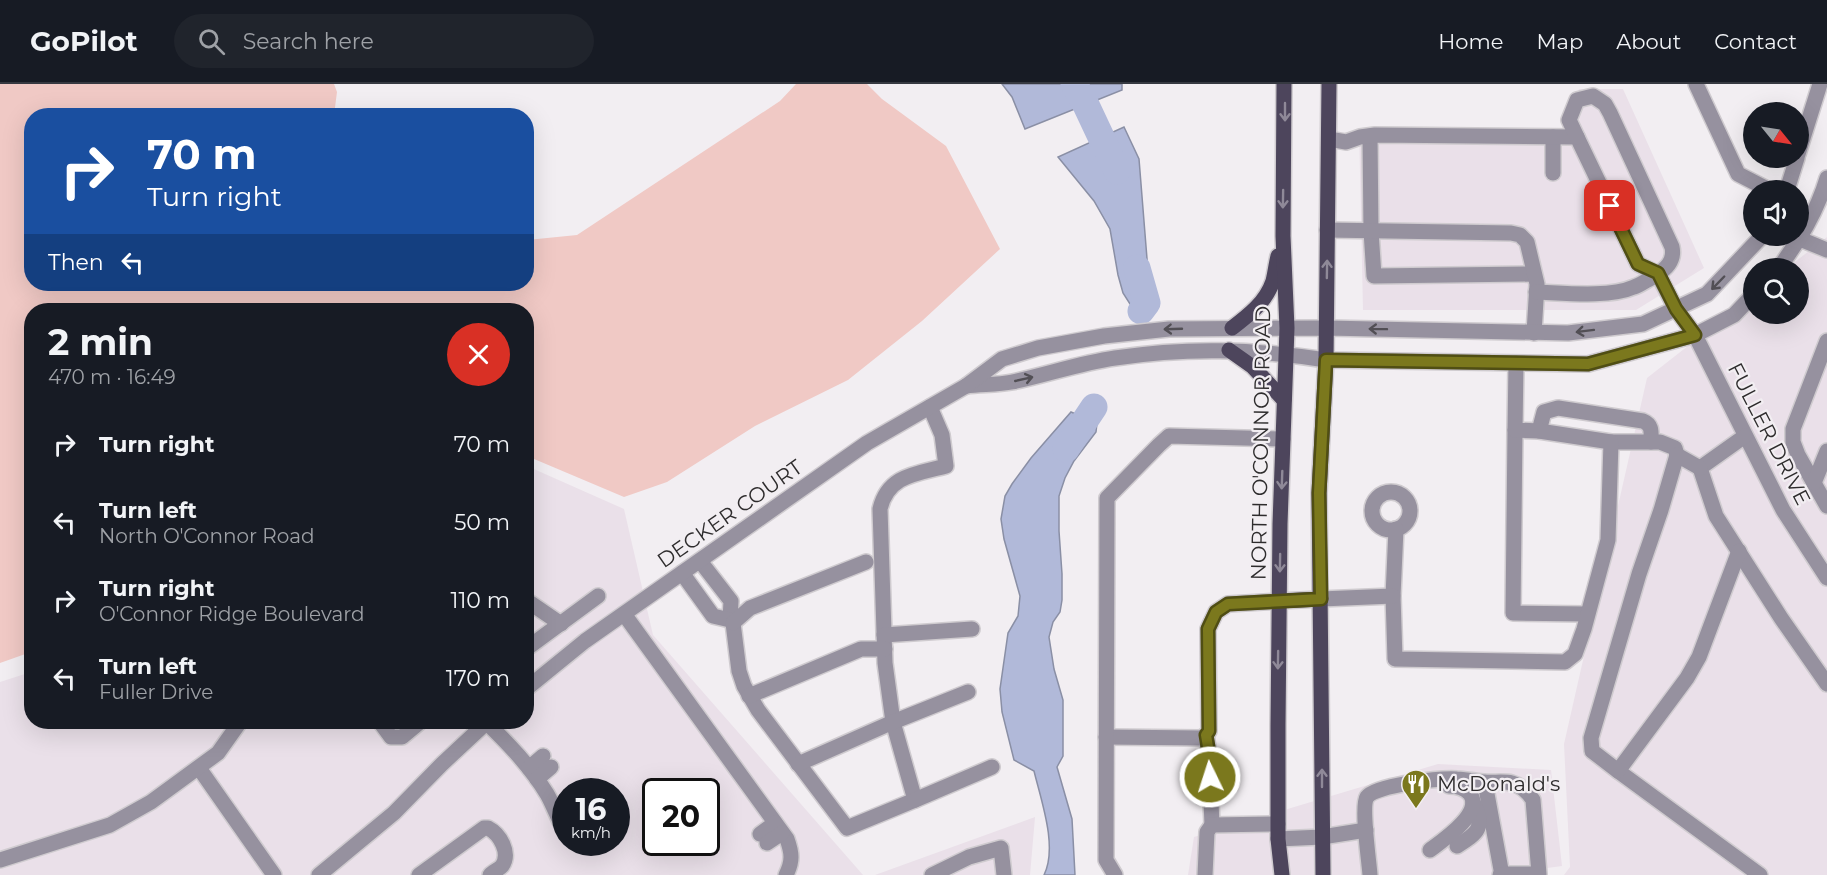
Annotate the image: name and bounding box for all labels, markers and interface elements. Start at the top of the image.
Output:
search box [174,14,594,68]
text: GoPilot [30,24,138,58]
icon: search [195,25,228,58]
text: Search here [243,28,374,55]
text: Home [1438,29,1503,54]
text: Map [1536,29,1583,54]
text: About [1616,29,1681,54]
text: Contact [1714,29,1797,54]
one-way arrow [1279,102,1291,122]
north arrow [1743,102,1809,168]
map controls [1743,102,1809,324]
text: 70 m [147,128,257,180]
icon: right [48,132,126,210]
text: Turn right [147,180,282,213]
pin [1584,180,1635,231]
button: sound [1743,180,1809,246]
one-way arrow [1278,188,1289,208]
icon: arrive [1593,189,1626,222]
icon: left [116,246,149,279]
text: Then [48,249,104,276]
button: search [1743,258,1809,324]
one-way arrow [1321,260,1333,280]
one-way arrow [1710,276,1725,291]
street label: NORTH O'CONNOR ROAD [1246,305,1275,581]
text: 2 min [48,320,153,364]
button: close [447,323,510,386]
one-way arrow [1164,323,1184,335]
one-way arrow [1369,323,1389,335]
one-way arrow [1576,326,1596,337]
street label: FULLER DRIVE [1723,358,1816,509]
text: 470 m · 16:49 [48,365,176,389]
one-way arrow [1014,372,1033,384]
icon: right [48,428,81,461]
text: Turn right [99,431,214,458]
text: 70 m [454,431,510,458]
street label: DECKER COURT [652,454,807,573]
one-way arrow [1276,469,1287,489]
text: Turn left [99,497,197,524]
icon: left [48,506,81,539]
text: 50 m [454,509,510,536]
text: North O'Connor Road [99,524,315,548]
one-way arrow [1274,552,1286,572]
text: Turn right [99,575,214,602]
icon: right [48,584,81,617]
text: 110 m [450,587,510,614]
text: O'Connor Ridge Boulevard [99,602,365,626]
one-way arrow [1273,649,1284,669]
text: Turn left [99,653,197,680]
icon: left [48,662,81,695]
text: 170 m [446,665,510,692]
text: Fuller Drive [99,680,213,704]
position arrow [1178,745,1242,809]
restaurant icon: McDonald's [1400,768,1432,810]
one-way arrow [1316,769,1328,789]
place label: McDonald's [1437,771,1560,796]
speed limit sign: 20 [642,778,720,856]
text: 16 [576,791,606,828]
text: km/h [571,823,611,842]

